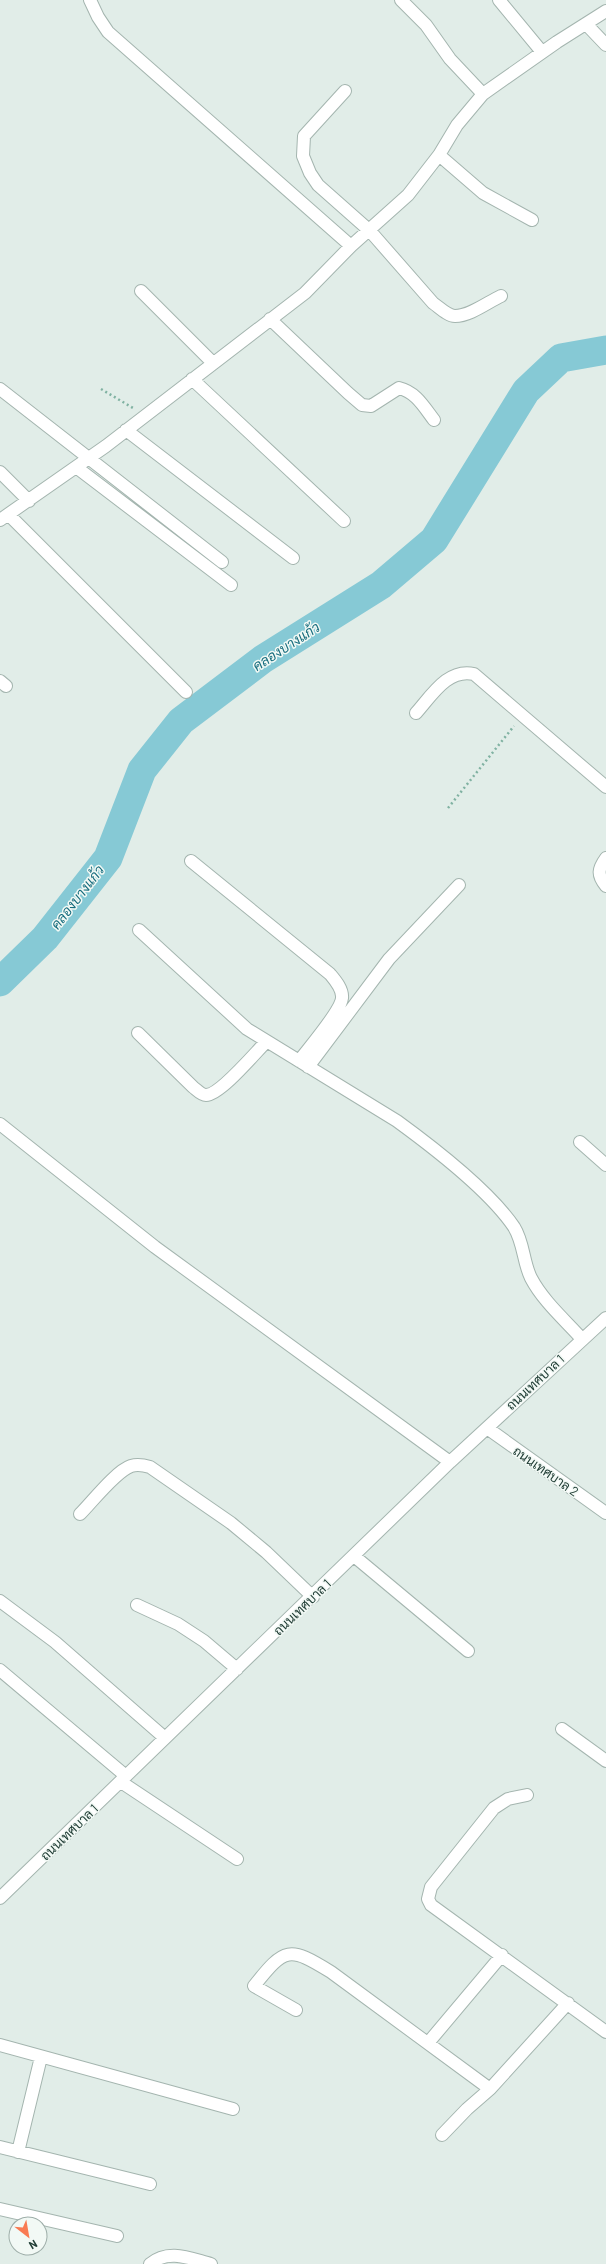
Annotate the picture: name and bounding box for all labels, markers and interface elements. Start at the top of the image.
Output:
water label: คลองบางแก้ว [249,618,323,674]
water label: คลองบางแก้ว [47,862,107,932]
street label: ถนนเทศบาล 1 [503,1351,567,1413]
street label: ถนนเทศบาล 2 [510,1443,582,1499]
street label: ถนนเทศบาล 1 [270,1576,334,1638]
street label: ถนนเทศบาล 1 [37,1801,101,1863]
north arrow [8,2216,48,2256]
text: N [27,2238,40,2252]

